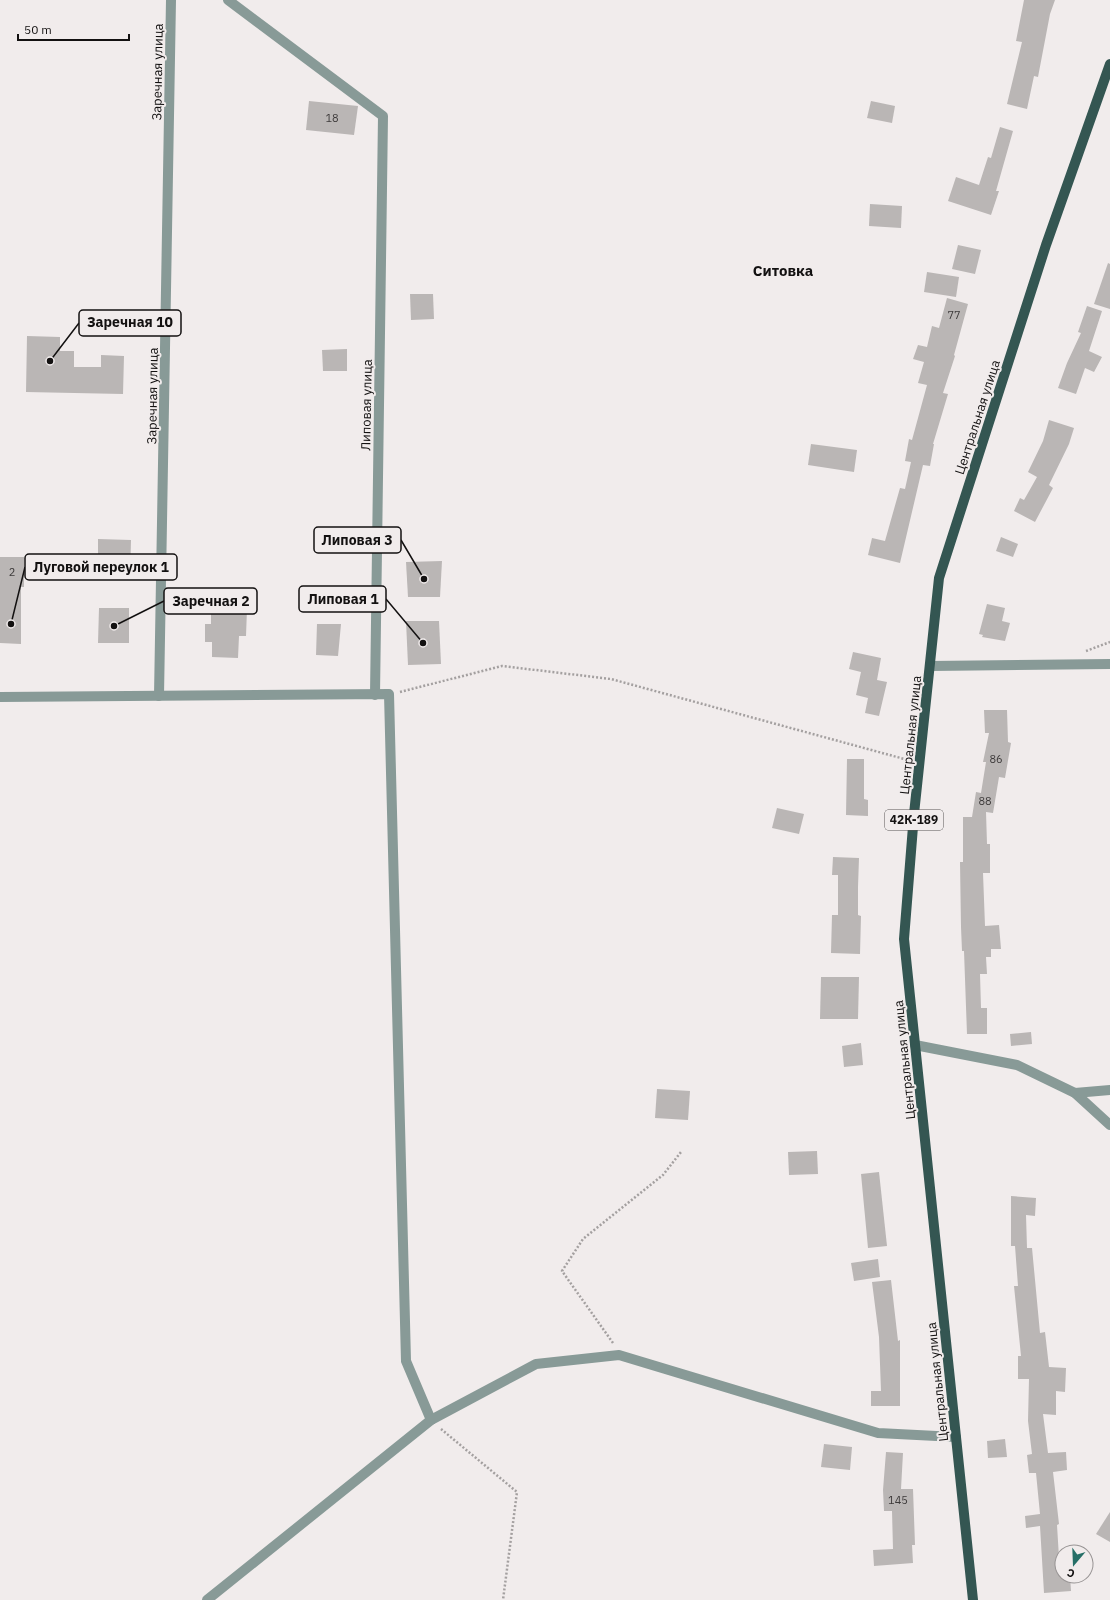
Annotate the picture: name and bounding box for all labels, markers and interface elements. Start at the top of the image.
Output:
scale bar [18,16,129,42]
text: 50 m [24,22,52,37]
street label: Заречная улица [148,23,167,121]
house number: 18 [325,111,339,125]
district label: Ситовка [753,261,814,280]
house number: 77 [947,308,961,322]
callout: Заречная 10 [79,310,181,336]
text: Заречная 10 [87,313,173,331]
street label: Заречная улица [143,347,162,445]
street label: Центральная улица [951,358,1004,477]
street label: Липовая улица [357,359,376,451]
callout: Липовая 3 [314,527,401,553]
text: Липовая 3 [321,531,393,549]
callout: Луговой переулок 1 [25,554,177,580]
text: Луговой переулок 1 [33,558,169,576]
house number: 2 [9,565,15,579]
callout: Липовая 1 [299,586,386,612]
callout: Заречная 2 [164,588,257,614]
text: Липовая 1 [307,590,379,608]
text: Заречная 2 [172,592,250,610]
street label: Центральная улица [896,675,925,795]
house number: 86 [989,752,1003,766]
house number: 88 [978,794,992,808]
road number: 42К-189 [885,810,943,830]
street label: Центральная улица [890,999,919,1120]
street label: Центральная улица [923,1321,952,1442]
house number: 145 [888,1493,908,1507]
north arrow [1054,1544,1094,1584]
text: С [1065,1566,1076,1581]

